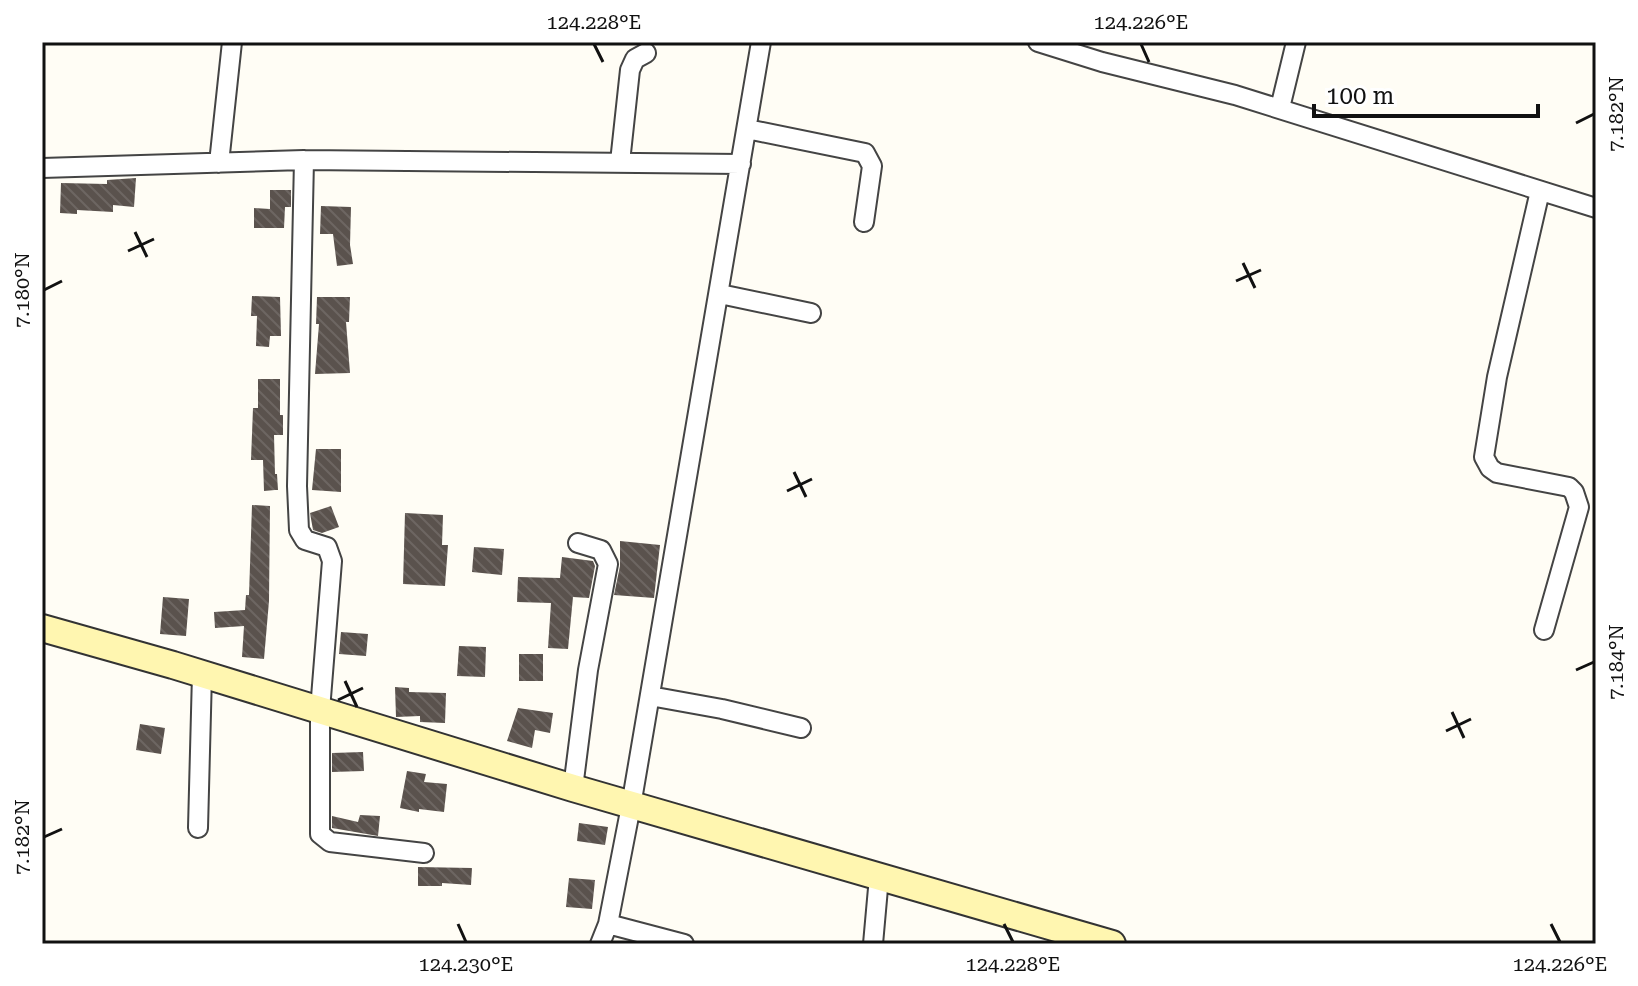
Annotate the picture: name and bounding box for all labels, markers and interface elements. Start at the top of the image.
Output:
text: 124.228°E [547,10,641,34]
text: 124.226°E [1094,10,1188,34]
scale bar [1314,68,1538,118]
text: 7.182°N [1604,76,1628,152]
text: 100 m [1326,82,1394,110]
text: 7.180°N [10,252,34,328]
text: 7.184°N [1604,624,1628,700]
text: 7.182°N [10,799,34,875]
text: 124.230°E [419,952,513,976]
text: 124.228°E [966,952,1060,976]
text: 124.226°E [1513,952,1607,976]

